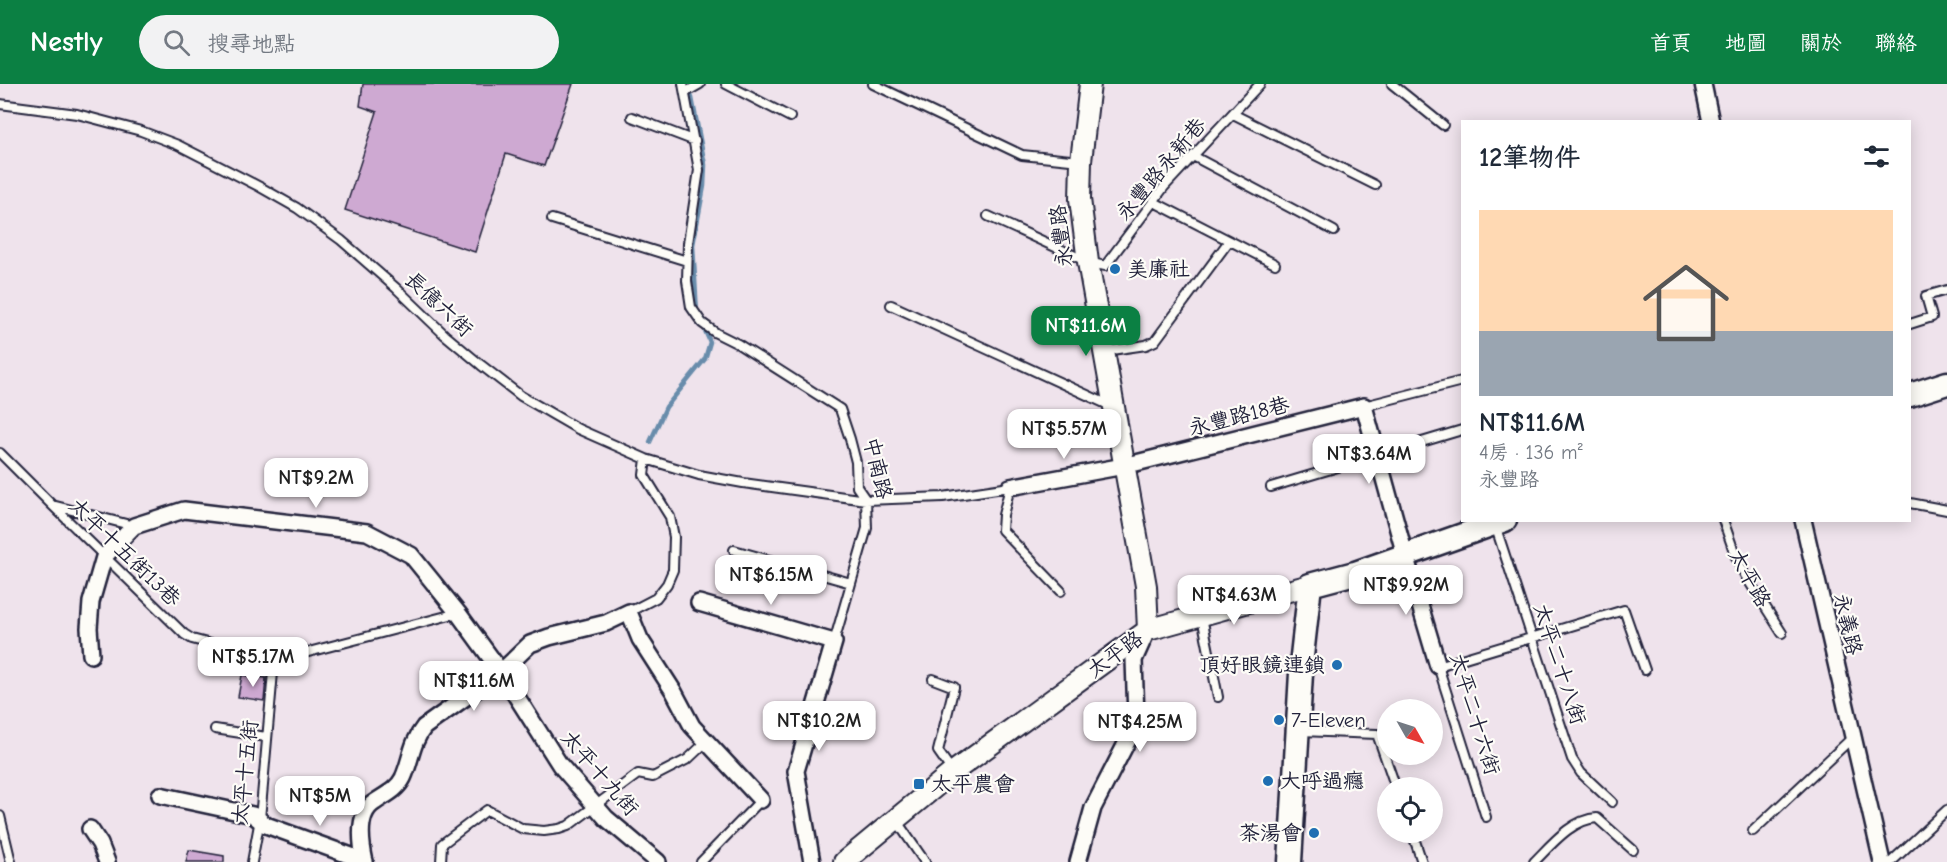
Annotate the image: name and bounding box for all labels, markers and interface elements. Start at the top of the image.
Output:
search box [139,15,559,69]
text: Nestly [30,26,103,58]
icon: search [160,26,193,59]
text: 搜尋地點 [208,31,296,57]
text: 首頁 [1650,31,1692,55]
text: 地圖 [1725,31,1767,55]
text: 關於 [1800,31,1842,55]
text: 聯絡 [1875,31,1917,55]
street label: 永豐路永新巷 [1111,113,1211,225]
icon: filters [1860,140,1893,173]
text: 12筆物件 [1479,143,1580,173]
street label: 永豐路 [1045,203,1077,269]
icon: home [1632,249,1740,357]
place label: 美廉社 [1127,257,1190,281]
marker: 美廉社 [1108,262,1122,276]
street label: 長億六街 [400,267,478,341]
pin: NT$11.6M [1024,306,1148,357]
text: NT$11.6M [1045,314,1127,337]
street label: 永豐路18巷 [1186,392,1292,440]
text: NT$11.6M [1479,408,1585,438]
pin: NT$5.57M [1002,409,1126,460]
text: NT$5.57M [1021,417,1107,440]
pin: NT$3.64M [1307,434,1431,485]
street label: 中南路 [859,435,897,501]
text: 4房 · 136 m² [1479,441,1583,464]
text: NT$3.64M [1327,442,1412,465]
pin: NT$9.2M [261,458,371,509]
text: NT$9.2M [278,466,354,489]
text: 永豐路 [1479,468,1539,491]
street label: 太平十五街13巷 [65,493,185,611]
street label: 太平路 [1724,545,1776,611]
pin: NT$6.15M [709,555,833,606]
text: NT$6.15M [729,563,813,586]
pin: NT$9.92M [1344,565,1468,616]
text: NT$9.92M [1363,573,1449,596]
pin: NT$4.63M [1172,575,1296,626]
text: NT$4.63M [1192,583,1277,606]
street label: 永義路 [1829,591,1867,657]
street label: 太平二十八街 [1529,600,1591,728]
street label: 太平路 [1082,626,1148,682]
pin: NT$5.17M [191,637,315,688]
text: NT$5.17M [212,645,294,668]
street label: 太平二十六街 [1445,650,1505,778]
place label: 頂好眼鏡連鎖 [1199,653,1325,677]
marker: 頂好眼鏡連鎖 [1330,658,1344,672]
pin: NT$11.6M [412,661,536,712]
text: NT$11.6M [433,669,515,692]
north arrow [1377,699,1443,765]
map controls [1377,699,1443,843]
pin: NT$10.2M [757,701,881,752]
pin: NT$4.25M [1078,702,1202,753]
place label: 7-Eleven [1291,708,1366,732]
text: NT$10.2M [777,709,861,732]
text: NT$4.25M [1097,710,1183,733]
marker: 7-Eleven [1272,713,1286,727]
street label: 太平十五街 [228,719,262,825]
street label: 太平十九街 [557,726,643,820]
place label: 大呼過癮 [1280,769,1364,793]
place label: 太平農會 [931,772,1015,796]
marker: 大呼過癮 [1261,774,1275,788]
pin: NT$5M [278,776,362,827]
marker: 太平農會 [912,777,926,791]
button: locate [1377,777,1443,843]
text: NT$5M [289,784,351,807]
place label: 茶湯會 [1239,821,1302,845]
marker: 茶湯會 [1307,826,1321,840]

